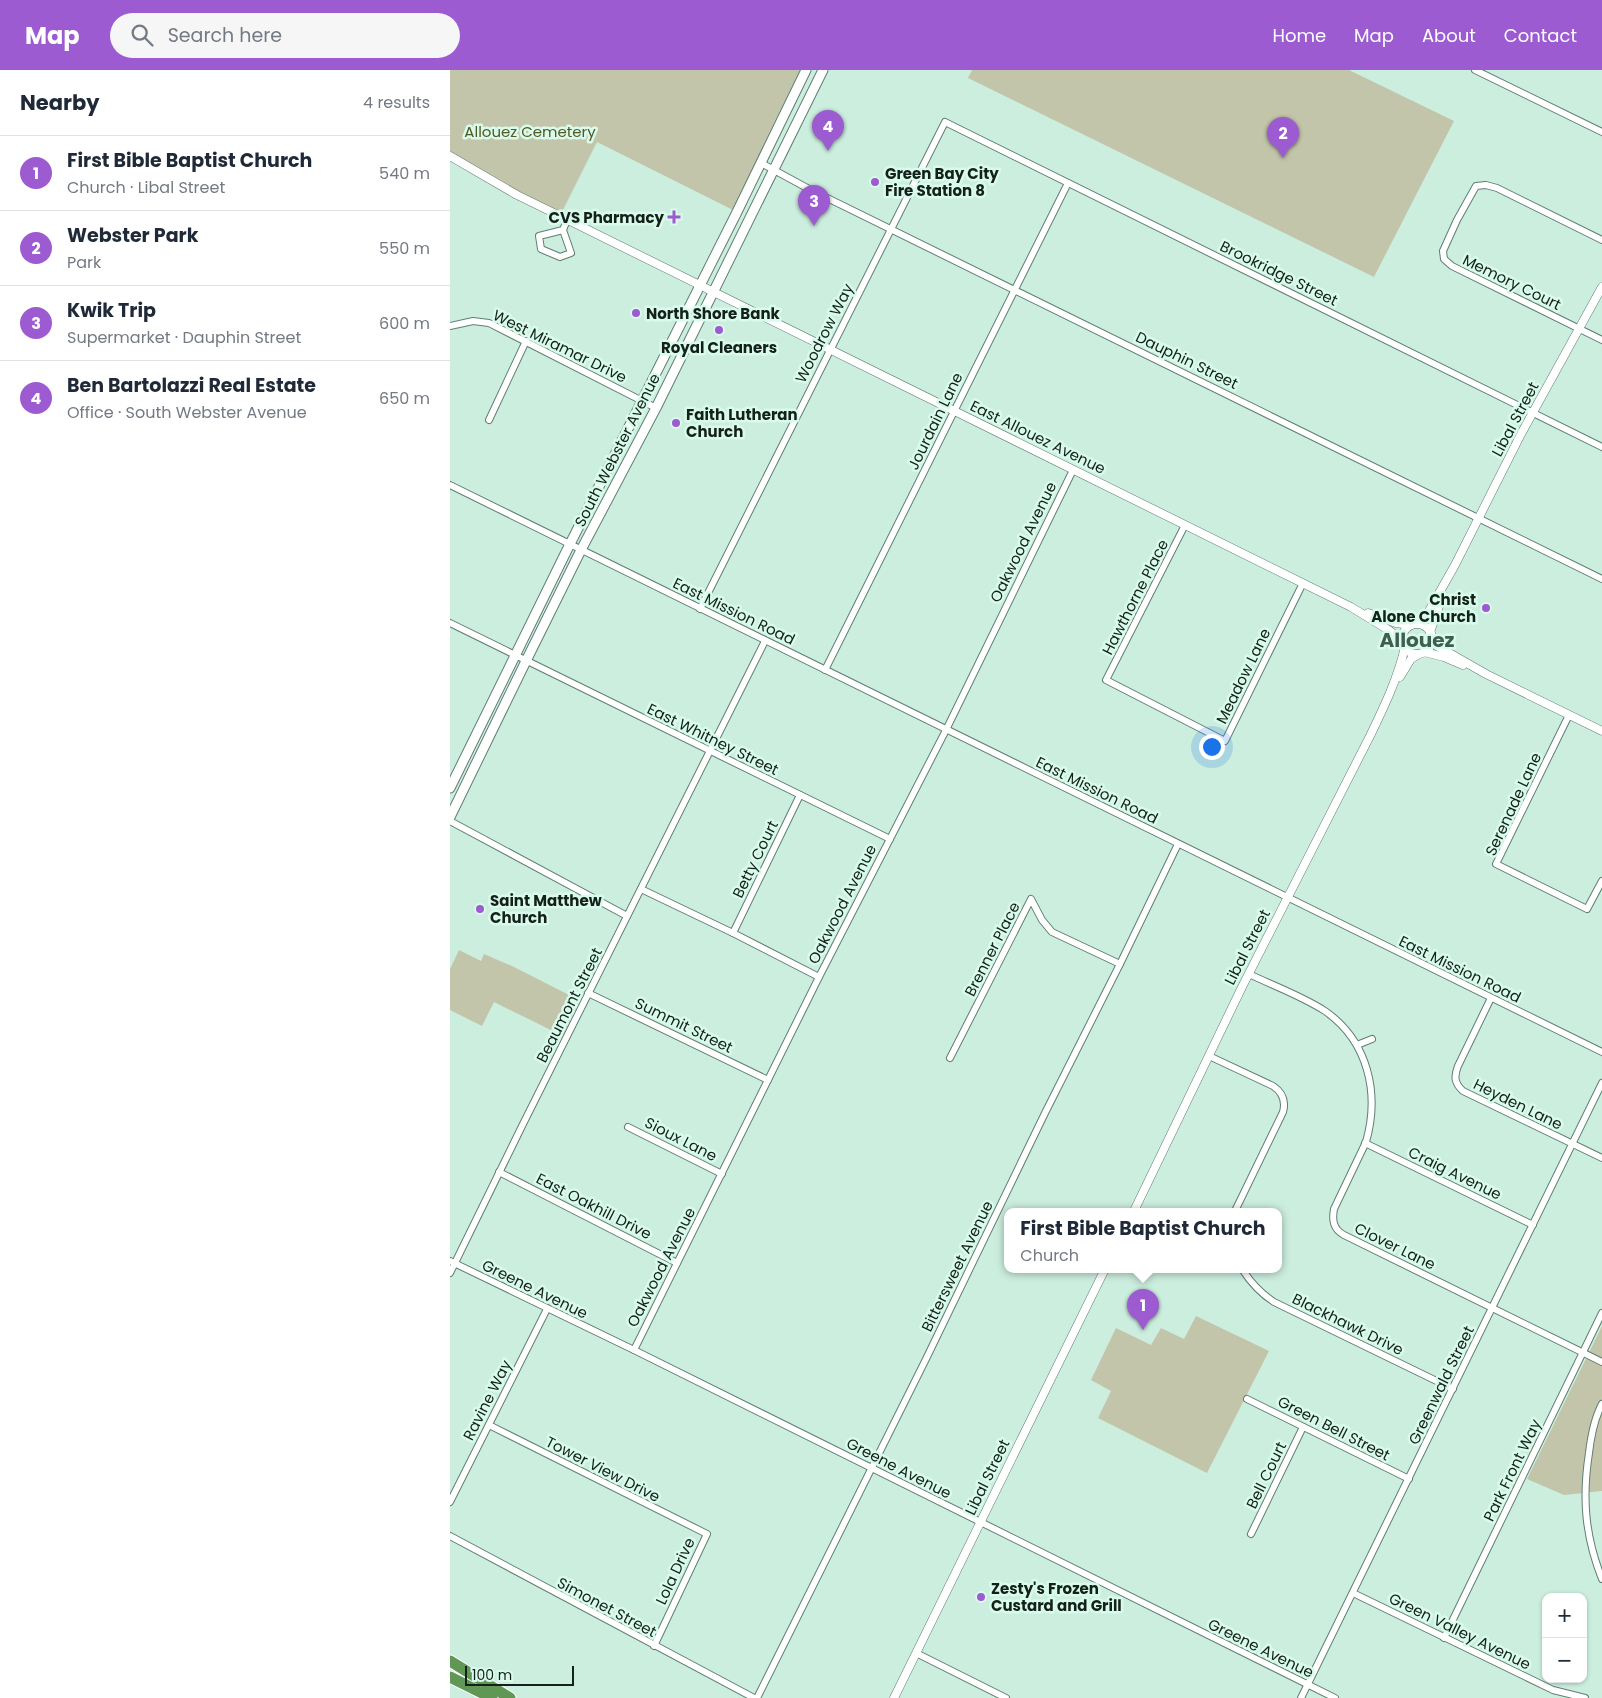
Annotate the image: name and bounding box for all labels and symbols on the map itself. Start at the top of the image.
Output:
pin: 4 [812,110,844,151]
pin: 2 [1267,117,1299,158]
park label: Allouez Cemetery [464,121,596,142]
place label: Green Bay City Fire Station 8 [885,163,999,201]
marker: Green Bay City Fire Station 8 [869,176,881,188]
pin: 3 [798,185,830,226]
place label: CVS Pharmacy [549,207,665,228]
marker: CVS Pharmacy [668,211,680,223]
street label: Brookridge Street [1217,235,1341,311]
street label: Memory Court [1459,249,1565,315]
street label: Woodrow Way [790,279,858,386]
place label: North Shore Bank [646,303,781,324]
street label: West Miramar Drive [490,304,630,388]
marker: North Shore Bank [630,307,642,319]
marker: Royal Cleaners [713,324,725,336]
street label: Dauphin Street [1132,326,1242,394]
place label: Royal Cleaners [661,337,777,358]
street label: Jourdain Lane [902,369,968,473]
street label: South Webster Avenue [569,370,665,530]
street label: Libal Street [1486,378,1544,460]
street label: East Allouez Avenue [967,395,1109,479]
place label: Faith Lutheran Church [686,404,798,442]
marker: Faith Lutheran Church [670,417,682,429]
street label: Oakwood Avenue [985,478,1061,606]
street label: Hawthorne Place [1097,536,1173,658]
street label: East Mission Road [669,572,799,650]
place label: Christ Alone Church [1371,589,1476,627]
marker: Christ Alone Church [1480,602,1492,614]
street label: Meadow Lane [1211,625,1275,727]
district label: Allouez [1380,626,1455,654]
street label: East Whitney Street [644,698,782,780]
your location [1199,734,1225,760]
street label: Serenade Lane [1480,749,1546,859]
street label: East Mission Road [1032,751,1162,829]
street label: Betty Court [727,817,783,901]
street label: Oakwood Avenue [803,841,881,967]
place label: Saint Matthew Church [490,890,602,928]
street label: Brenner Place [959,898,1025,1000]
marker: Saint Matthew Church [474,903,486,915]
street label: Libal Street [1219,906,1275,988]
street label: East Mission Road [1395,930,1525,1008]
street label: Beaumont Street [531,944,607,1066]
street label: Summit Street [632,992,736,1058]
street label: Heyden Lane [1470,1073,1566,1135]
street label: Sioux Lane [641,1112,721,1166]
street label: Craig Avenue [1405,1141,1505,1205]
street label: East Oakhill Drive [533,1168,655,1244]
street label: Bittersweet Avenue [916,1197,998,1335]
street label: Oakwood Avenue [622,1204,700,1330]
street label: Clover Lane [1351,1217,1439,1275]
street label: Greene Avenue [479,1254,591,1324]
street label: Blackhawk Drive [1289,1288,1407,1360]
pin: 1 [1127,1289,1159,1330]
street label: Greenwald Street [1403,1322,1479,1448]
street label: Ravine Way [458,1356,516,1444]
street label: Green Bell Street [1274,1391,1394,1465]
street label: Park Front Way [1478,1415,1546,1525]
street label: Tower View Drive [542,1431,664,1507]
street label: Greene Avenue [843,1433,955,1503]
street label: Libal Street [960,1436,1014,1518]
street label: Bell Court [1241,1438,1291,1512]
street label: Lola Drive [650,1534,700,1608]
street label: Simonet Street [554,1572,660,1642]
place label: Zesty's Frozen Custard and Grill [991,1578,1122,1616]
street label: Green Valley Avenue [1386,1588,1534,1674]
marker: Zesty's Frozen Custard and Grill [975,1591,987,1603]
street label: Greene Avenue [1205,1613,1317,1683]
scale bar [465,1663,574,1686]

